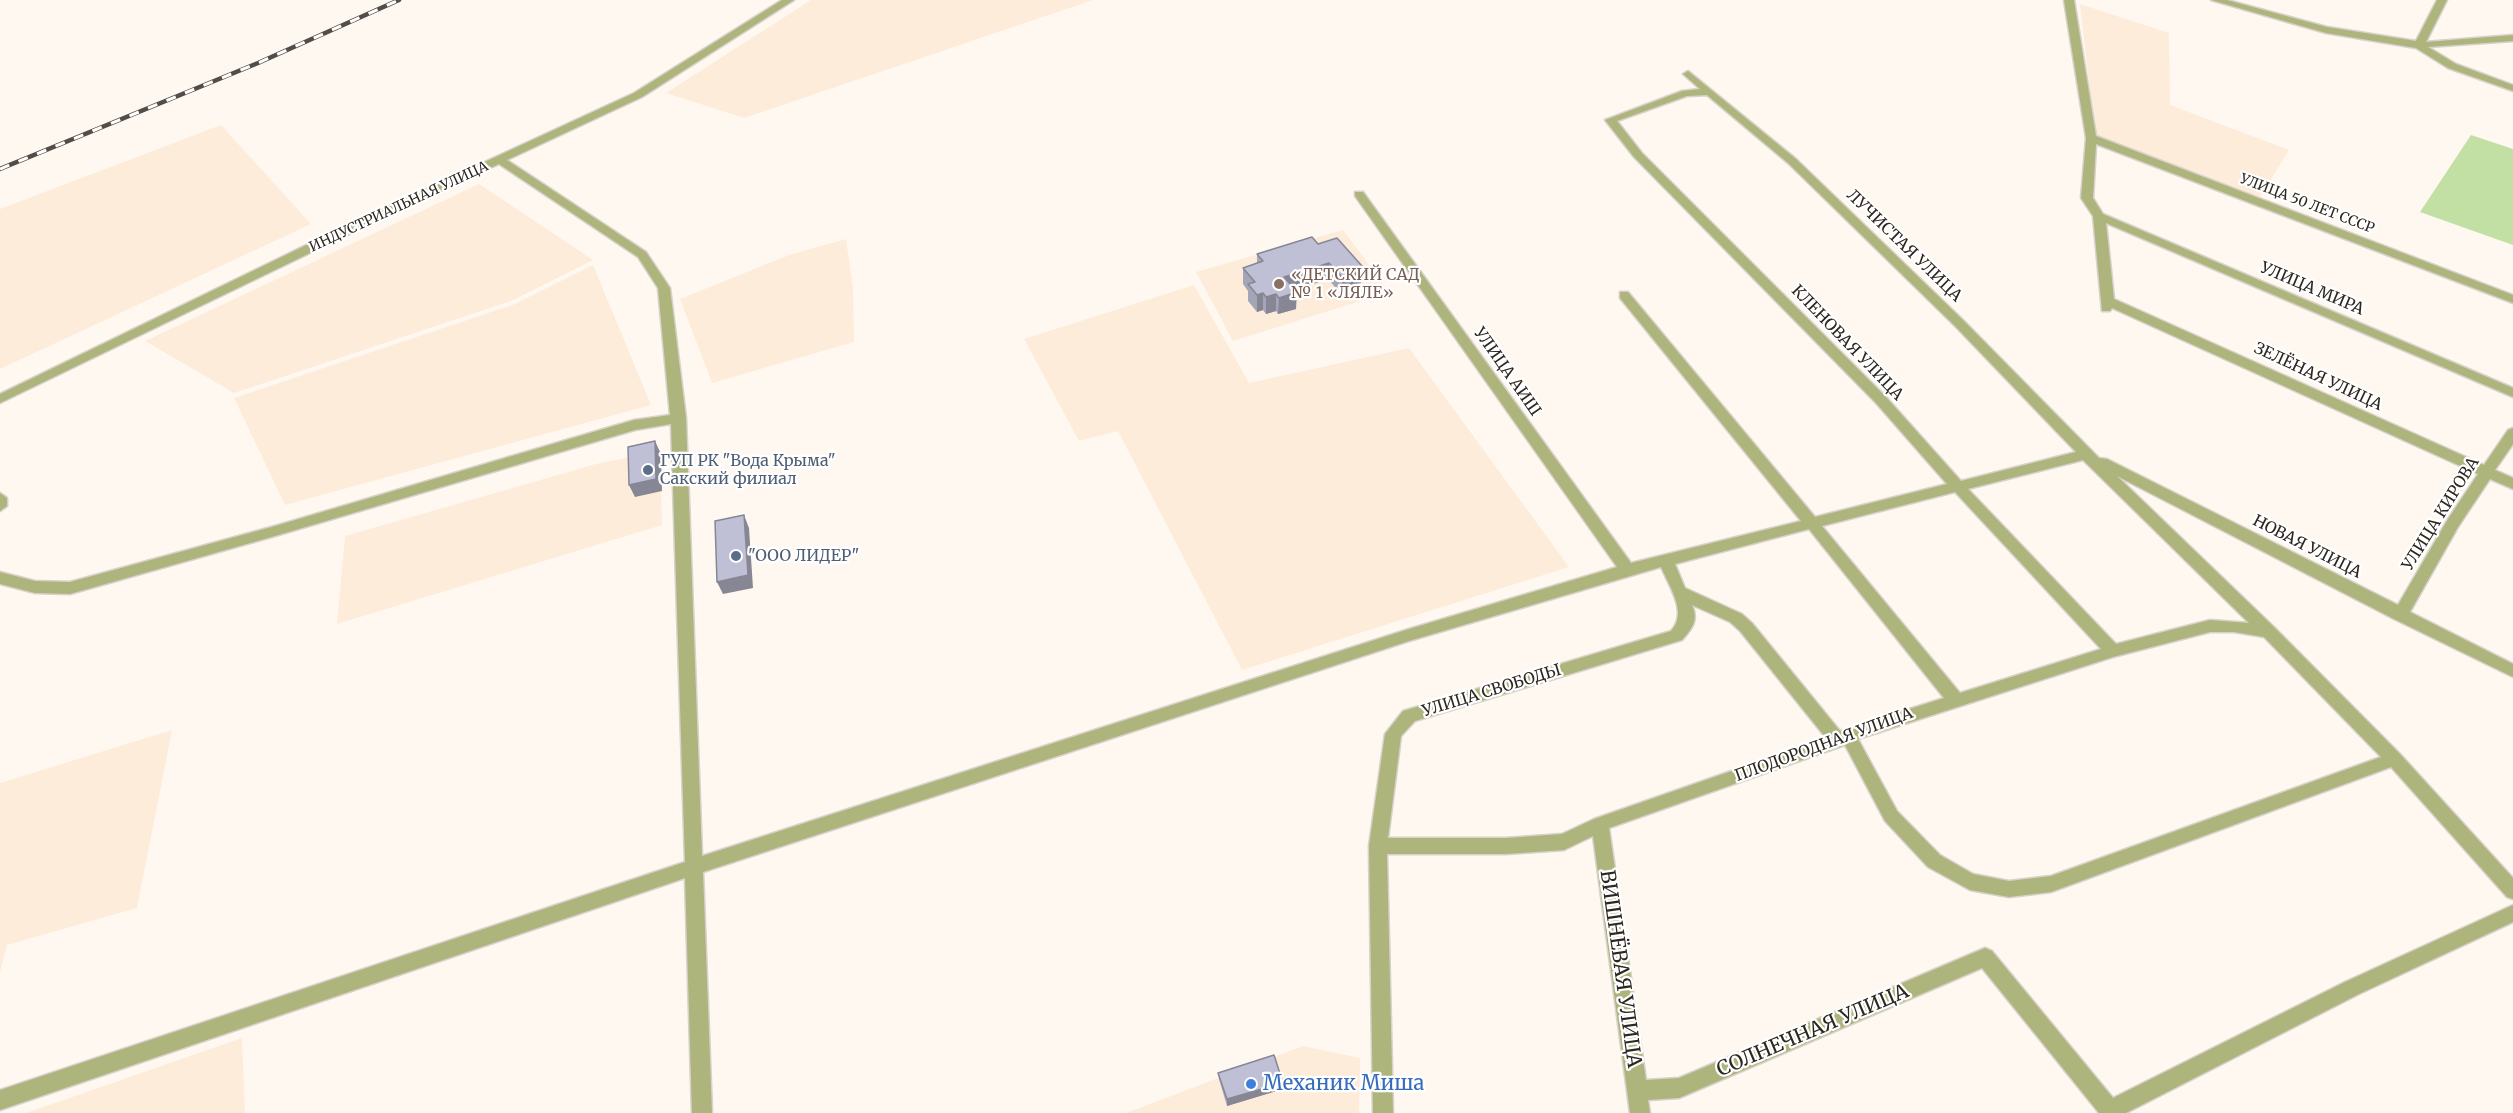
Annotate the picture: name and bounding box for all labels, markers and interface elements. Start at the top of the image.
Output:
street label: ИНДУСТРИАЛЬНАЯ УЛИЦА [307,158,491,256]
street label: УЛИЦА 50 ЛЕТ СССР [2238,171,2376,237]
street label: ЛУЧИСТАЯ УЛИЦА [1842,186,1966,306]
street label: УЛИЦА МИРА [2257,259,2367,319]
place label: «ДЕТСКИЙ САД № 1 «ЛЯЛЕ» [1291,265,1420,303]
marker: «ДЕТСКИЙ САД № 1 «ЛЯЛЕ» [1272,277,1286,291]
street label: КЛЕНОВАЯ УЛИЦА [1787,281,1907,405]
street label: УЛИЦА АИШ [1469,324,1545,420]
street label: ЗЕЛЁНАЯ УЛИЦА [2251,339,2385,415]
place label: ГУП РК "Вода Крыма" Сакский филиал [660,451,836,489]
street label: УЛИЦА КИРОВА [2398,454,2484,574]
marker: ГУП РК "Вода Крыма" Сакский филиал [641,463,655,477]
street label: НОВАЯ УЛИЦА [2249,511,2365,583]
place label: "ООО ЛИДЕР" [748,546,859,566]
marker: "ООО ЛИДЕР" [729,549,743,563]
street label: УЛИЦА СВОБОДЫ [1420,661,1564,721]
street label: ПЛОДОРОДНАЯ УЛИЦА [1732,704,1916,786]
street label: ВИШНЁВАЯ УЛИЦА [1594,869,1646,1069]
street label: СОЛНЕЧНАЯ УЛИЦА [1713,980,1913,1082]
place label: Механик Миша [1263,1072,1424,1096]
marker: Механик Миша [1244,1077,1258,1091]

